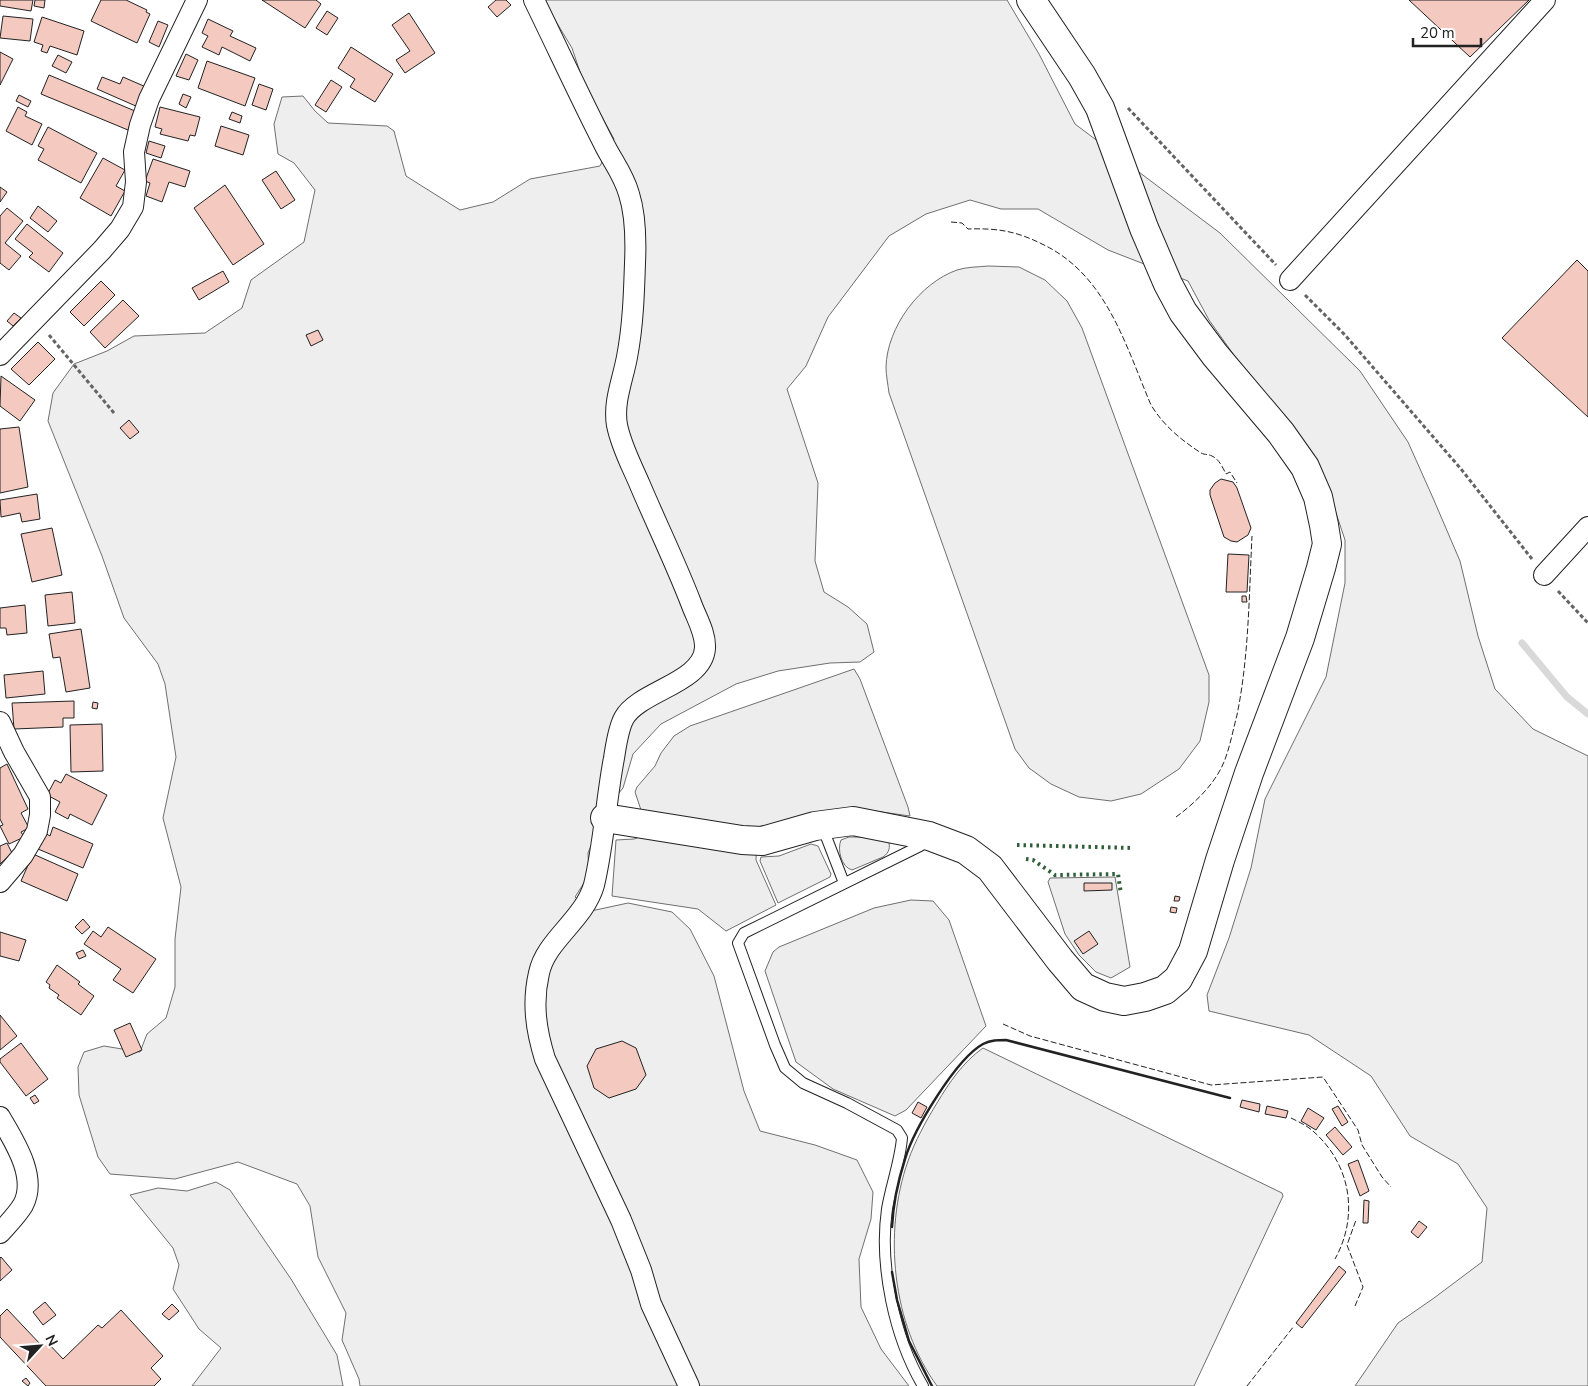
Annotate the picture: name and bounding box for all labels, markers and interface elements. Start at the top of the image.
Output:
scale bar [1413,15,1480,47]
text: 20 m [1420,23,1455,43]
north arrow [15,1321,65,1371]
text: N [40,1332,62,1349]

